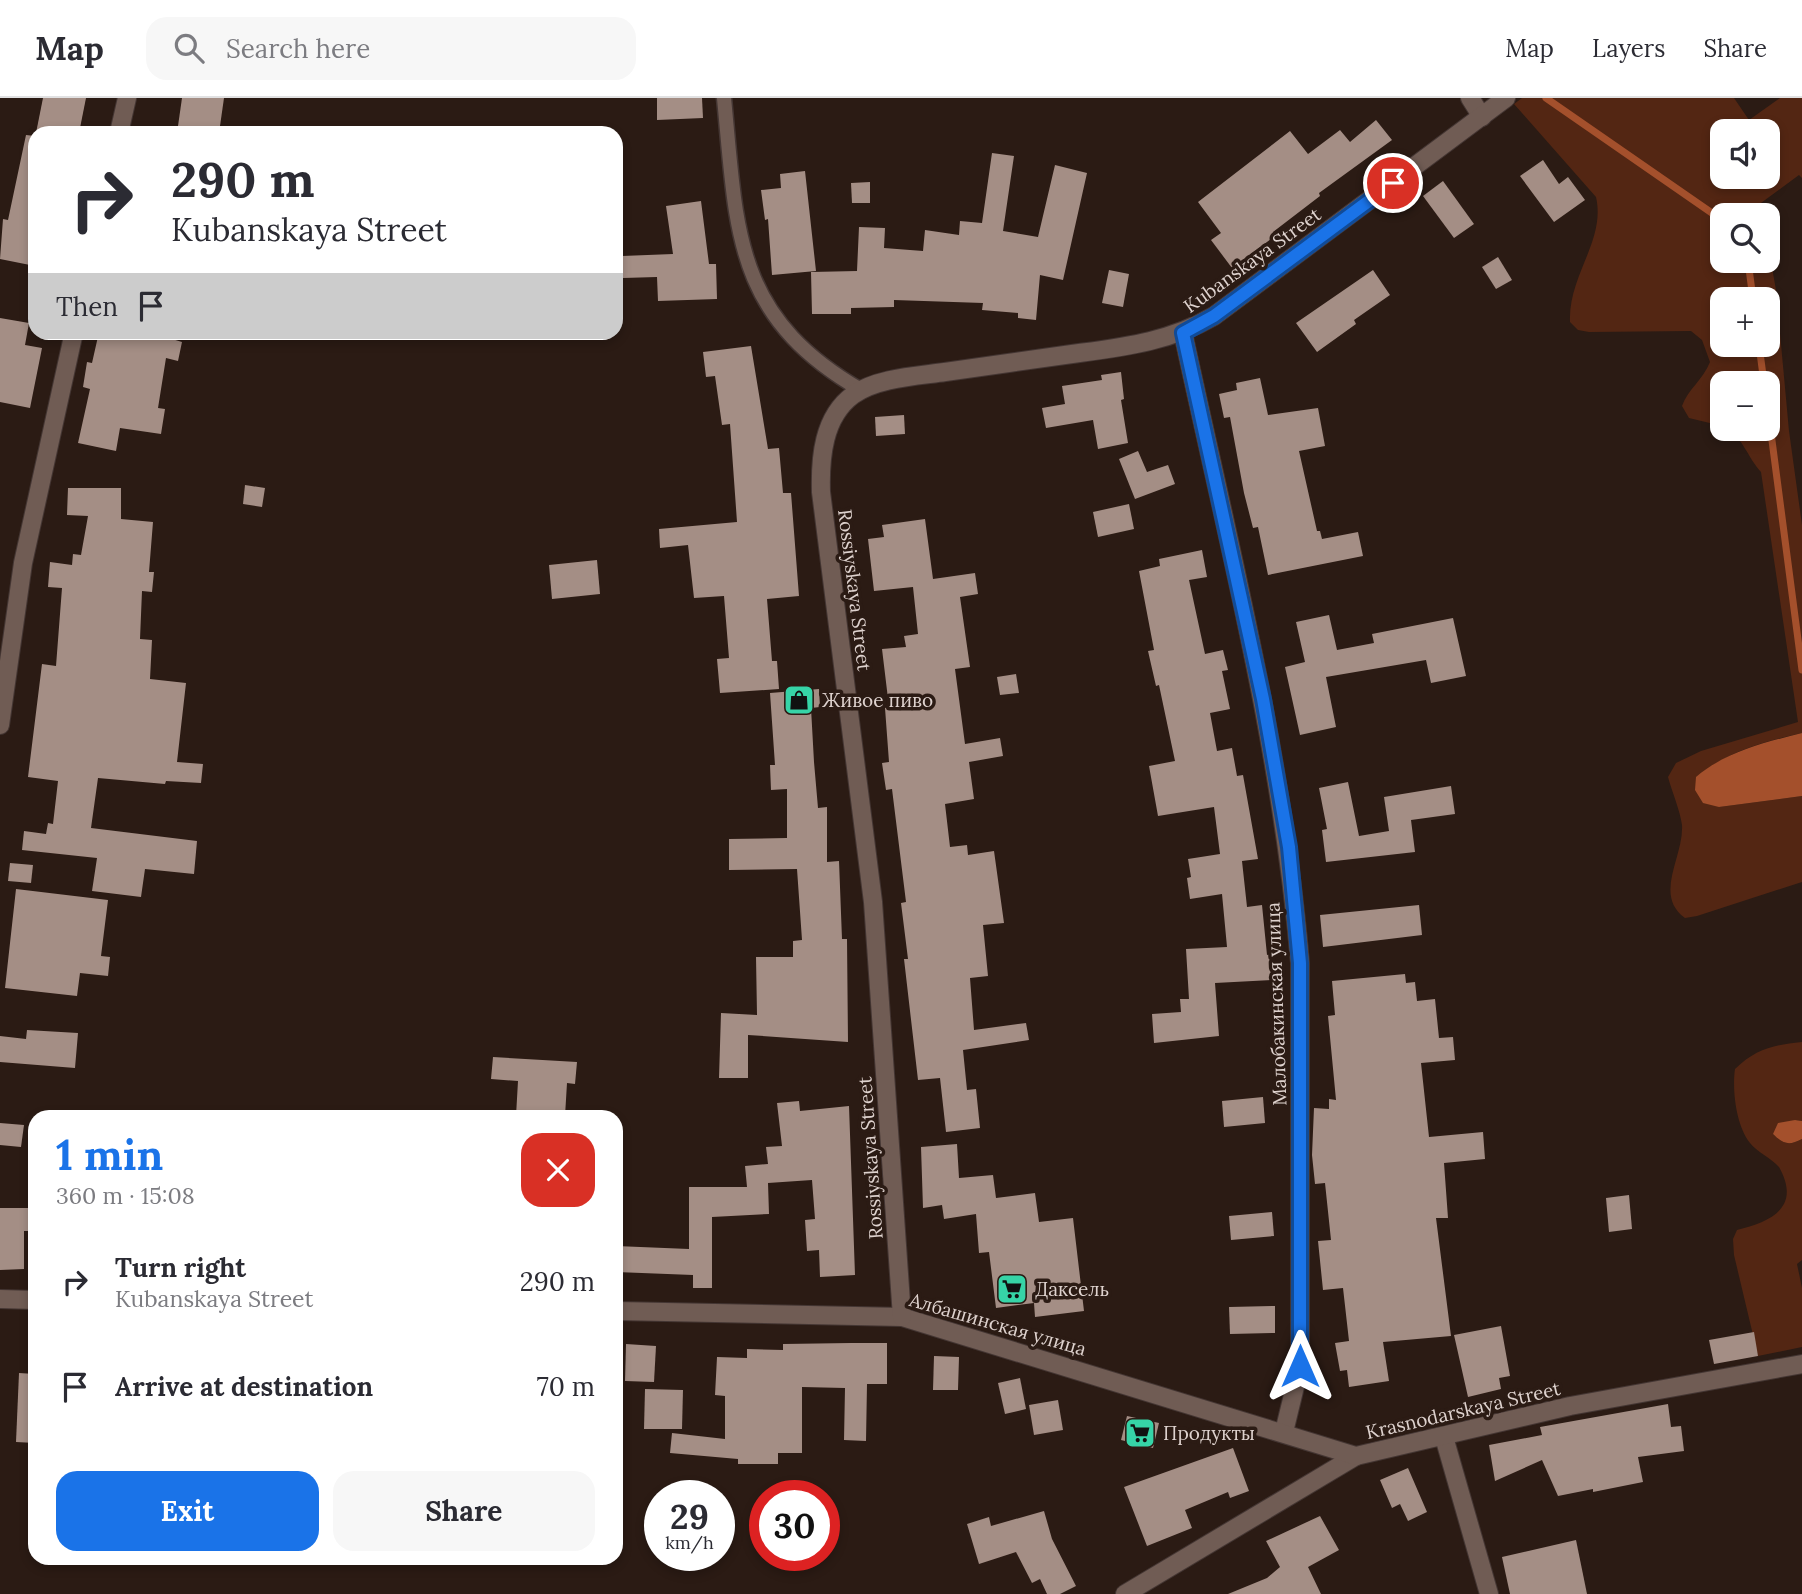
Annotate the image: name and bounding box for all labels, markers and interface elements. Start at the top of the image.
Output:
search box [146,17,636,80]
text: Map [35,27,104,69]
icon: search [170,29,208,67]
text: Search here [226,32,370,65]
text: Map [1505,33,1554,64]
text: Layers [1592,33,1665,64]
text: Share [1703,33,1767,64]
map controls [1710,119,1780,441]
button: sound [1710,119,1780,189]
text: 290 m [171,148,314,210]
pin [1363,153,1423,213]
icon: right [56,154,147,245]
icon: arrive [1374,164,1412,202]
street label: Kubanskaya Street [1179,202,1326,318]
button: search [1710,203,1780,273]
text: Kubanskaya Street [171,209,447,250]
icon: arrive [132,287,170,325]
button: + [1710,287,1780,357]
text: Then [56,290,118,323]
button: − [1710,371,1780,441]
street label: Rossiyskaya Street [833,508,877,673]
shop icon: Живое пиво [782,683,816,717]
place label: Живое пиво [822,688,933,712]
street label: Малобакинская улица [1260,902,1292,1106]
street label: Rossiyskaya Street [852,1075,888,1240]
text: 1 min [56,1128,163,1182]
button: close [521,1133,595,1207]
text: 360 m · 15:08 [56,1181,195,1210]
text: Turn right [115,1251,246,1284]
icon: right [56,1263,94,1301]
text: 290 m [520,1265,595,1298]
supermarket icon: Даксель [995,1272,1029,1306]
place label: Даксель [1035,1277,1109,1301]
text: Kubanskaya Street [115,1284,313,1313]
street label: Албашинская улица [906,1287,1089,1361]
position arrow [1263,1329,1337,1403]
icon: arrive [56,1368,94,1406]
text: Arrive at destination [115,1370,373,1403]
text: 70 m [537,1370,595,1403]
street label: Krasnodarskaya Street [1363,1376,1563,1444]
supermarket icon: Продукты [1123,1416,1157,1450]
place label: Продукты [1163,1421,1255,1445]
button: Exit [56,1471,319,1551]
button: Share [333,1471,595,1551]
speed limit sign: 30 [749,1480,840,1571]
text: 29 [670,1494,709,1539]
text: km/h [665,1531,714,1554]

